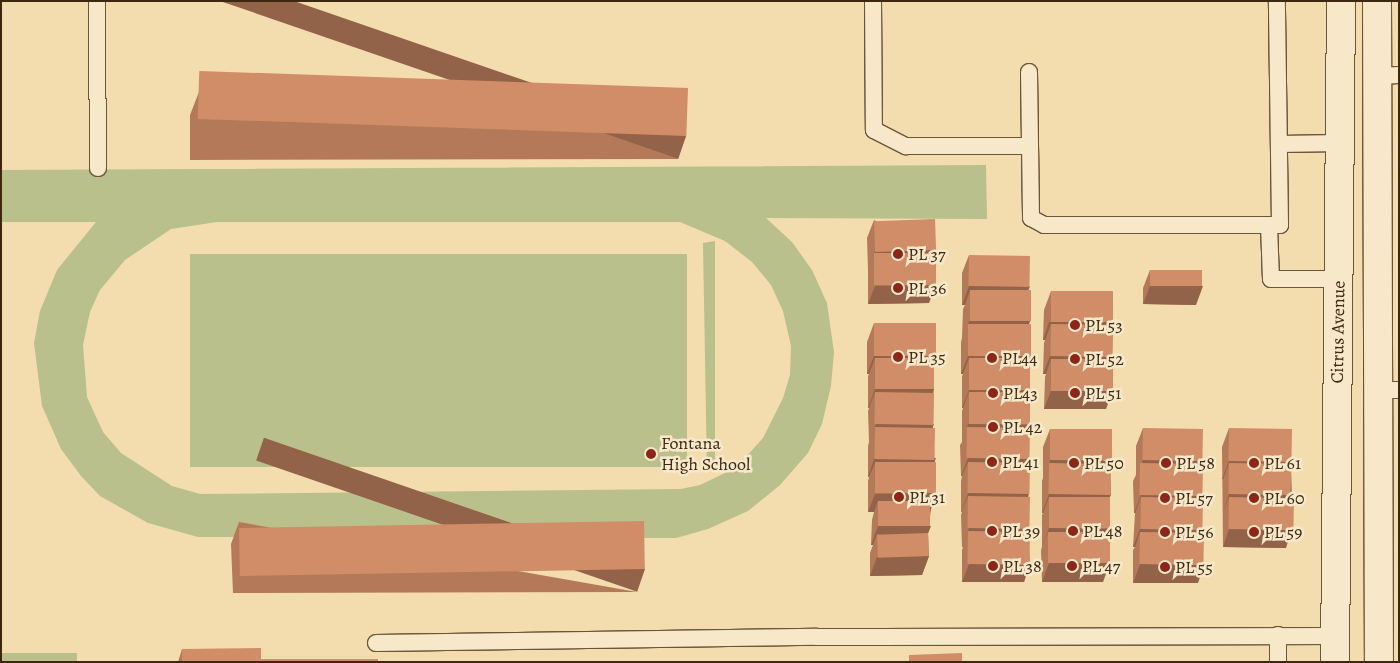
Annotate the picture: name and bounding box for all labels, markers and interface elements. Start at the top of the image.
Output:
place label: PL 37 [908,243,946,265]
marker: PL 37 [892,248,904,260]
place label: PL 36 [908,277,946,299]
street label: Citrus Avenue [1326,280,1350,384]
marker: PL 36 [892,282,904,294]
place label: PL 53 [1085,314,1123,336]
marker: PL 53 [1069,319,1081,331]
place label: PL 35 [908,346,946,368]
place label: PL44 [1002,347,1037,369]
place label: PL 52 [1085,348,1124,370]
marker: PL 35 [892,351,904,363]
marker: PL44 [986,352,998,364]
marker: PL 52 [1069,353,1081,365]
place label: PL43 [1003,382,1038,404]
place label: PL 51 [1085,382,1122,404]
marker: PL43 [987,387,999,399]
marker: PL 51 [1069,387,1081,399]
place label: PL 42 [1003,416,1042,438]
marker: PL 42 [987,421,999,433]
place label: Fontana High School [661,433,750,476]
marker: Fontana High School [645,448,657,460]
place label: PL 41 [1002,451,1039,473]
place label: PL 50 [1084,452,1124,474]
place label: PL 58 [1176,452,1215,474]
place label: PL 61 [1264,452,1301,474]
marker: PL 41 [986,456,998,468]
marker: PL 50 [1068,457,1080,469]
marker: PL 58 [1160,457,1172,469]
marker: PL 61 [1248,457,1260,469]
place label: PL 31 [909,486,945,508]
place label: PL 57 [1175,487,1213,509]
place label: PL 60 [1264,487,1305,509]
marker: PL 31 [893,491,905,503]
marker: PL 57 [1159,492,1171,504]
marker: PL 60 [1248,492,1260,504]
place label: PL 39 [1002,520,1040,542]
place label: PL 48 [1083,520,1122,542]
place label: PL 56 [1175,521,1214,543]
place label: PL 59 [1264,521,1303,543]
marker: PL 39 [986,525,998,537]
marker: PL 48 [1067,525,1079,537]
marker: PL 56 [1159,526,1171,538]
marker: PL 59 [1248,526,1260,538]
place label: PL 38 [1003,555,1042,577]
place label: PL 47 [1082,555,1120,577]
place label: PL 55 [1175,556,1213,578]
marker: PL 38 [987,560,999,572]
marker: PL 47 [1066,560,1078,572]
marker: PL 55 [1159,561,1171,573]

